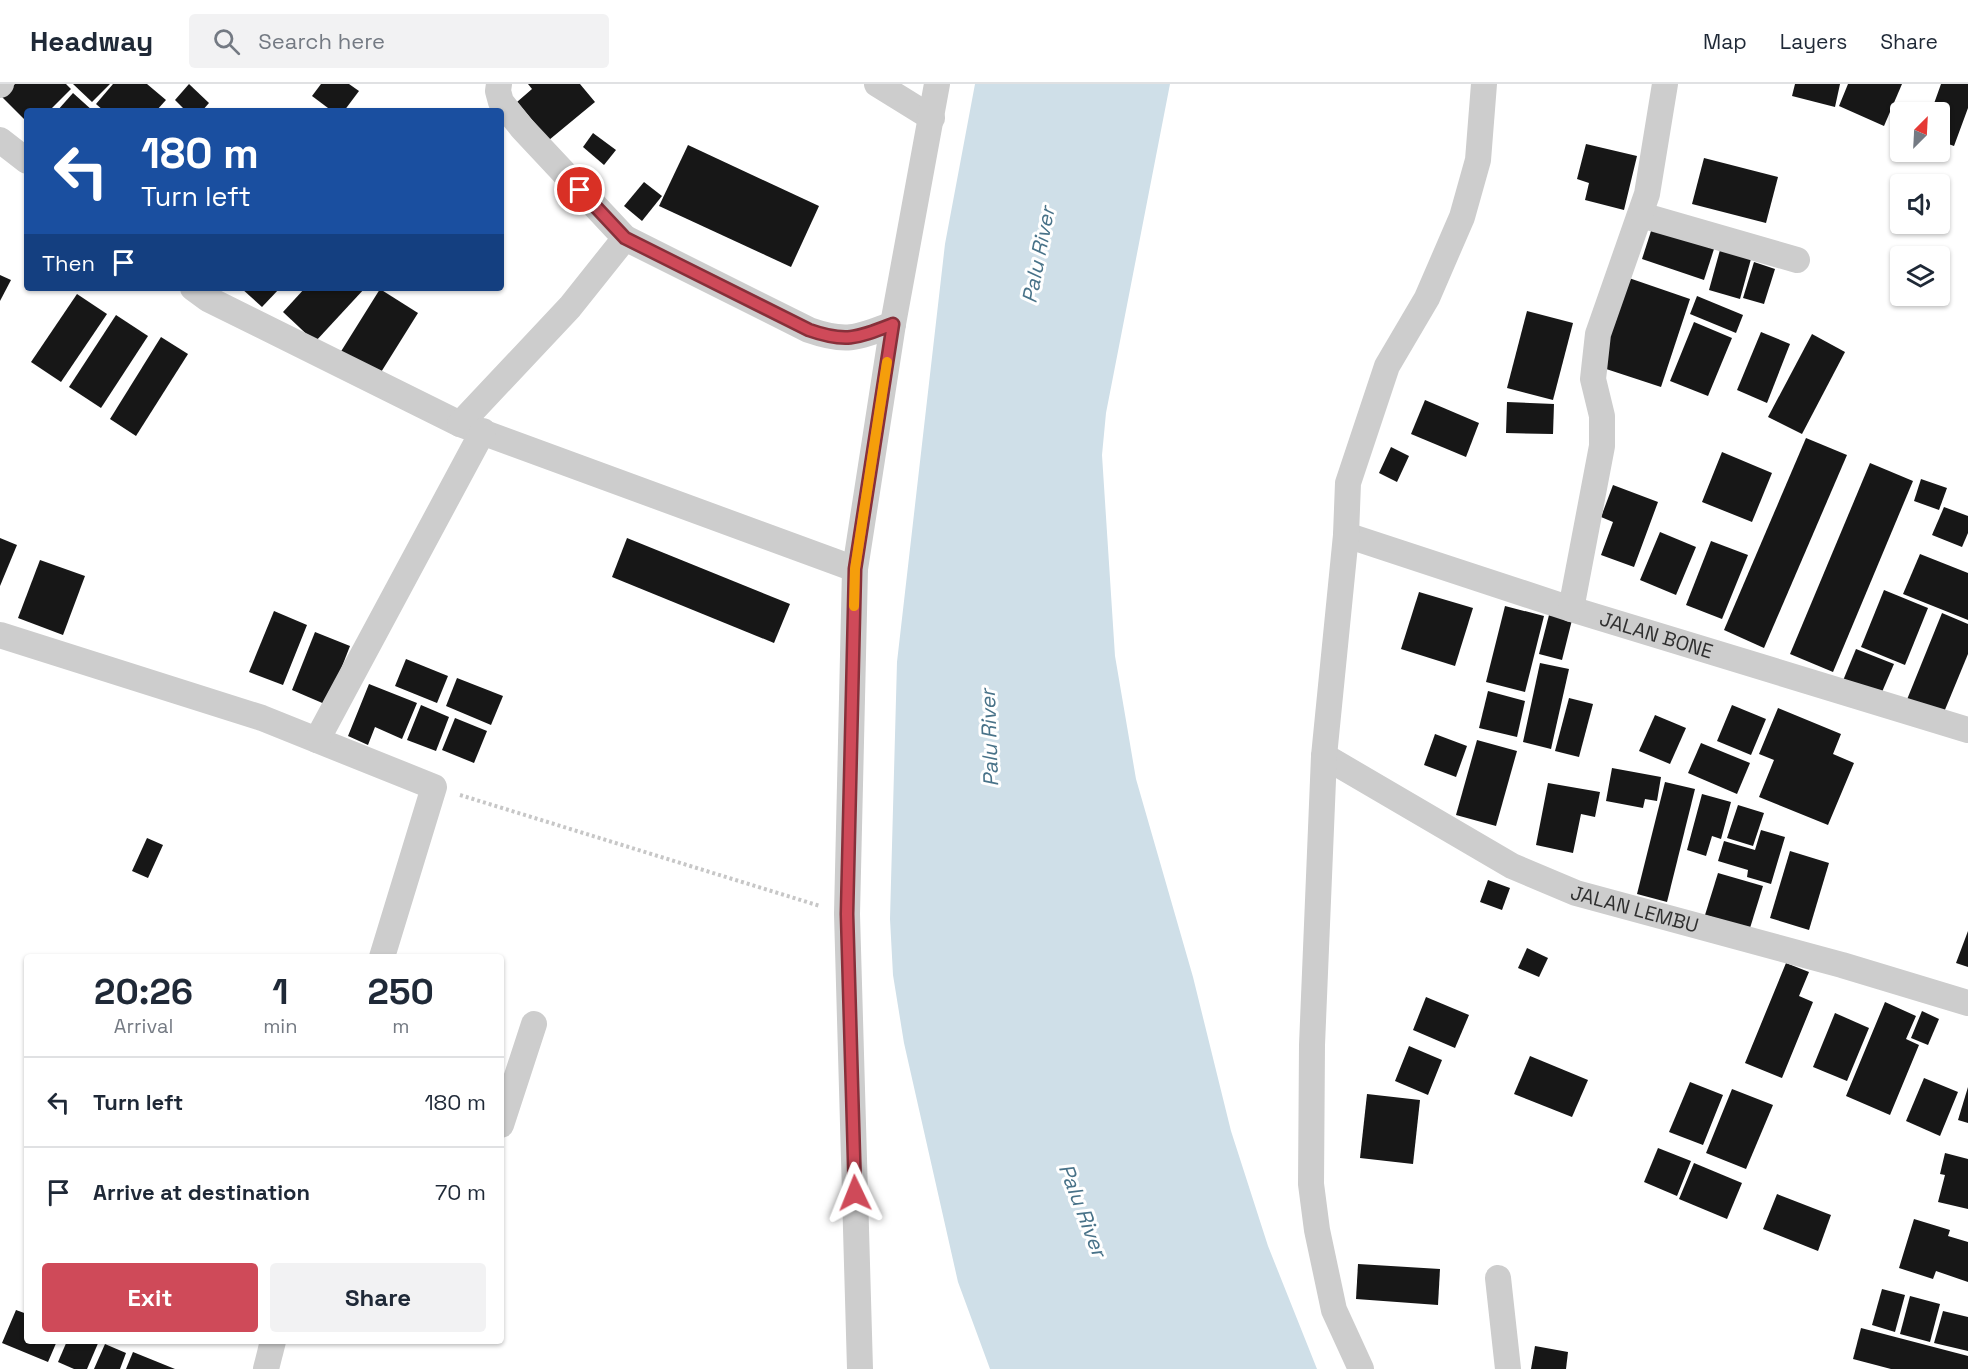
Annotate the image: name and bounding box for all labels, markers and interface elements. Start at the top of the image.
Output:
search box [189,14,609,68]
text: Headway [30,23,153,59]
icon: search [210,25,243,58]
text: Search here [258,27,385,55]
text: Map [1703,28,1747,55]
text: Layers [1780,28,1847,55]
text: Share [1880,28,1938,55]
north arrow [1890,102,1950,162]
map controls [1890,102,1950,306]
text: 180 m [141,127,259,180]
icon: left [42,132,120,210]
pin [554,164,605,215]
icon: arrive [563,173,596,206]
button: sound [1890,174,1950,234]
text: Turn left [141,179,251,214]
water label: Palu River [1015,203,1061,305]
icon: arrive [107,246,140,279]
button: layers [1890,246,1950,306]
text: Then [42,249,95,277]
street label: JALAN BONE [1597,605,1716,664]
water label: Palu River [974,687,1004,787]
street label: JALAN LEMBU [1568,879,1702,939]
text: 20:26 [94,969,193,1015]
text: 1 [272,969,289,1015]
text: 250 [368,969,434,1015]
text: Arrival [114,1013,173,1039]
text: min [263,1013,298,1039]
text: m [392,1013,409,1039]
icon: left [42,1086,75,1119]
text: Turn left [93,1088,183,1116]
text: 180 m [424,1088,486,1116]
water label: Palu River [1053,1160,1114,1262]
position arrow [823,1161,887,1225]
icon: arrive [42,1176,75,1209]
text: Arrive at destination [93,1178,310,1206]
text: 70 m [435,1178,486,1206]
button: Exit [42,1263,258,1332]
button: Share [270,1263,486,1332]

